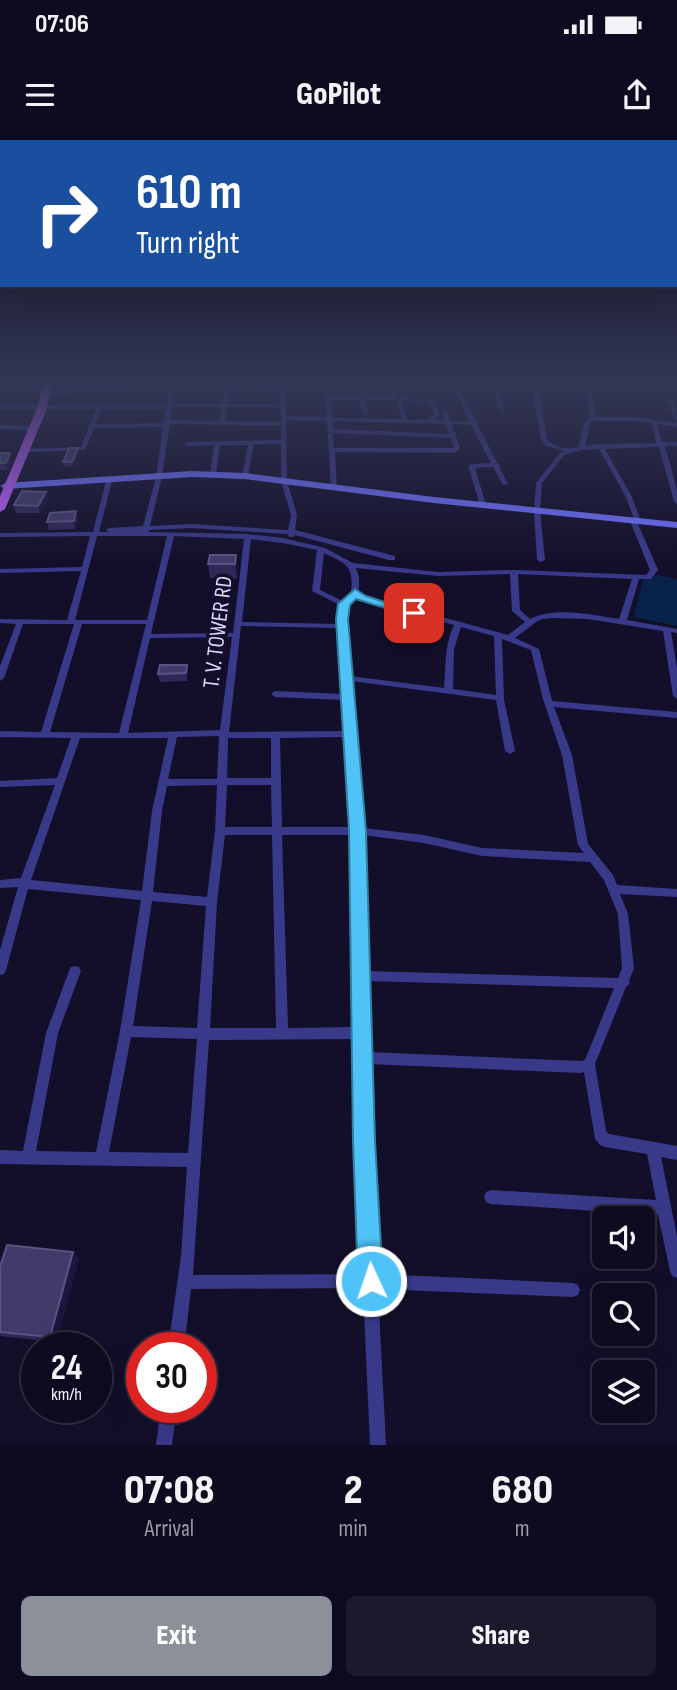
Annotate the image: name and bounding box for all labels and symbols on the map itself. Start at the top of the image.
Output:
street label: T. V. TOWER RD [197,574,239,690]
pin [384,583,444,643]
position arrow [334,1244,408,1318]
speed limit sign: 30 [126,1332,217,1423]

